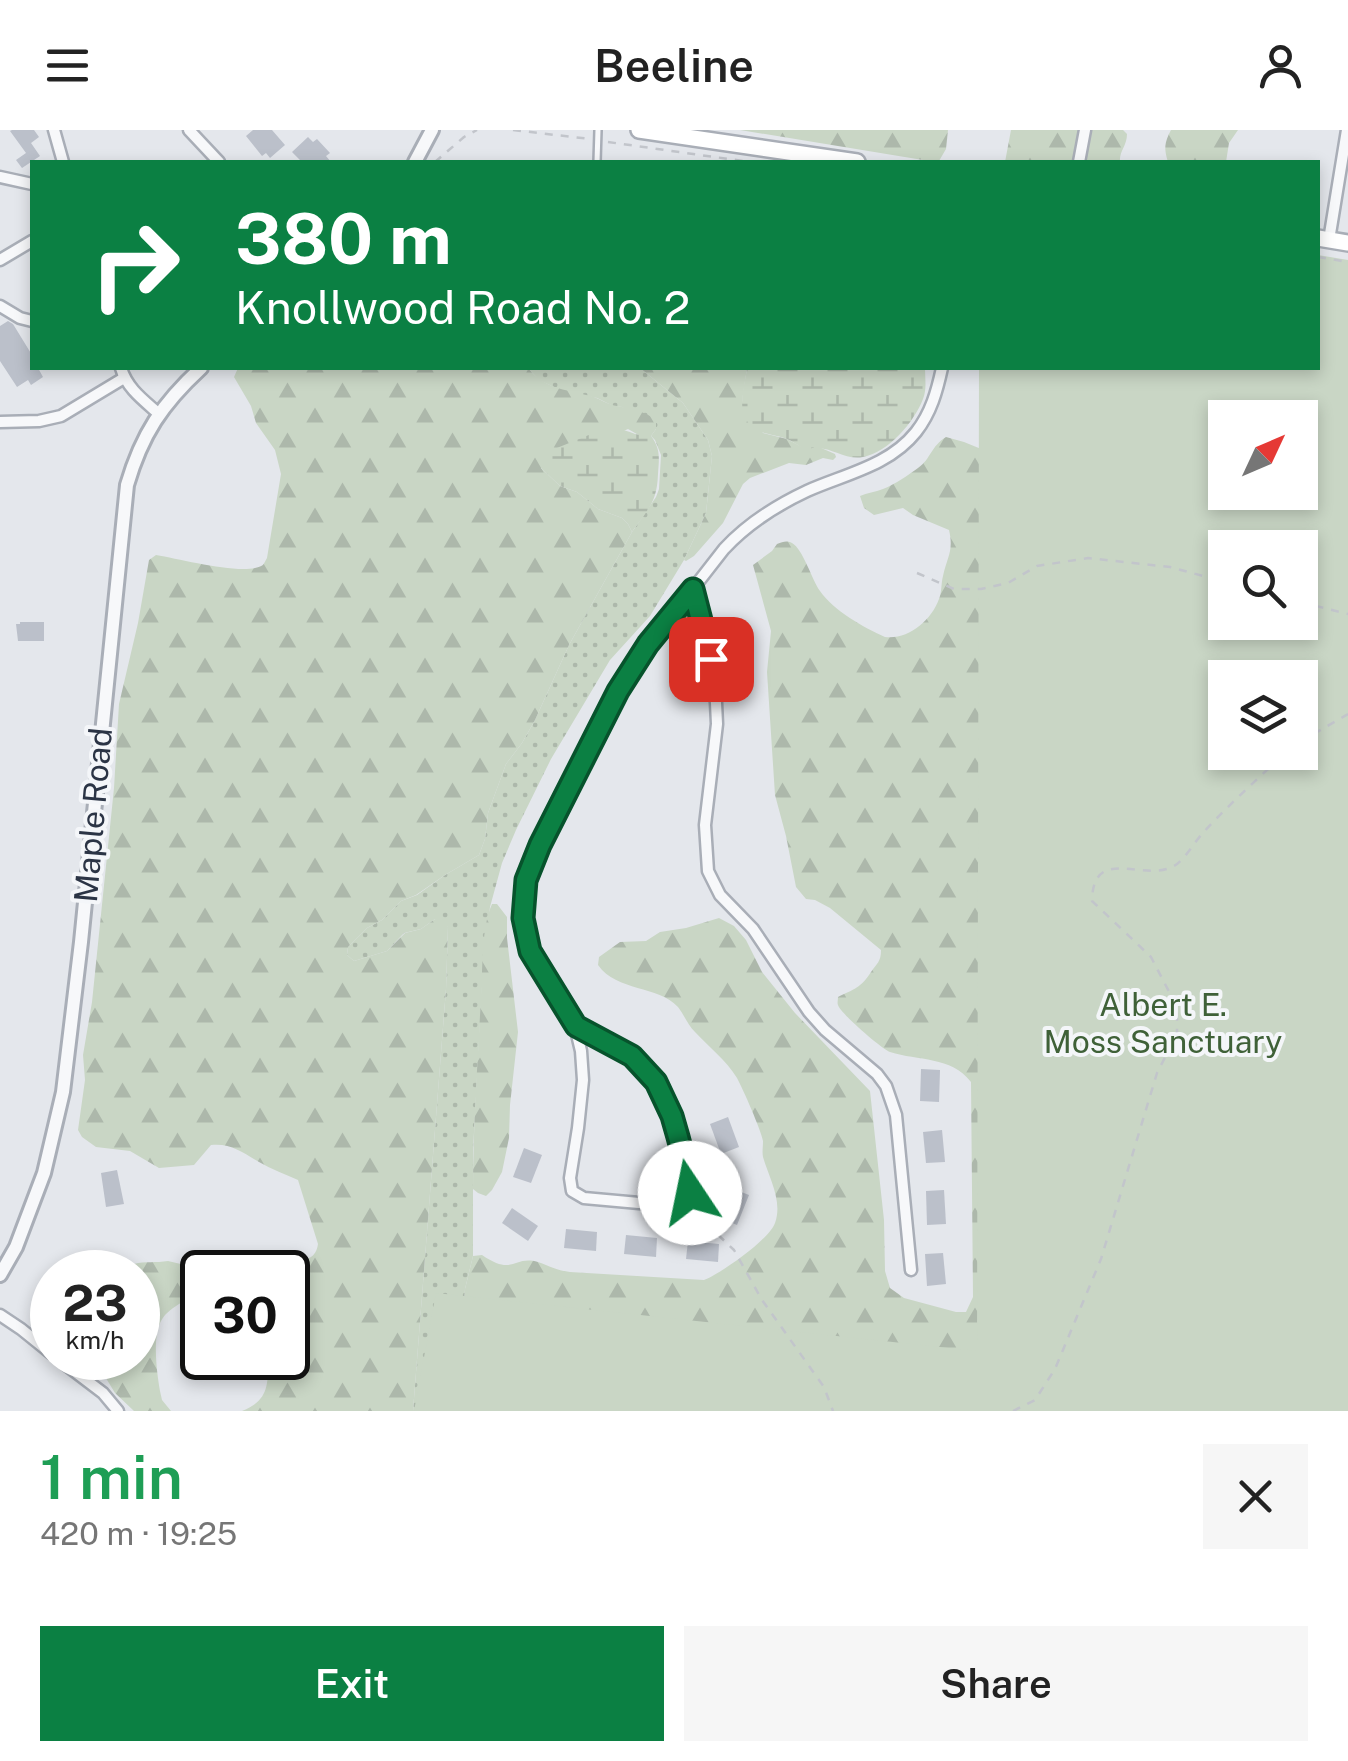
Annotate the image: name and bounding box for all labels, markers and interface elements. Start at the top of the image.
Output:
icon: menu [40,38,95,93]
icon: person [1253,38,1308,93]
text: Beeline [594,39,754,92]
text: 380 m [235,197,452,280]
icon: right [70,200,200,330]
text: Knollwood Road No. 2 [235,281,690,334]
north arrow [1208,400,1318,510]
map controls [1208,400,1318,770]
button: search [1208,530,1318,640]
pin [669,617,754,702]
icon: arrive [684,632,739,687]
button: layers [1208,660,1318,770]
street label: Maple Road [67,726,119,904]
park label: Albert E. Moss Sanctuary [1044,986,1282,1060]
position arrow [638,1141,742,1245]
speed limit sign: 30 [180,1250,310,1380]
text: 23 [62,1273,128,1332]
text: km/h [66,1325,124,1355]
text: 1 min [40,1442,183,1513]
button: close [1203,1444,1308,1549]
text: 420 m · 19:25 [40,1515,237,1552]
button: Exit [40,1626,664,1741]
button: Share [684,1626,1308,1741]

